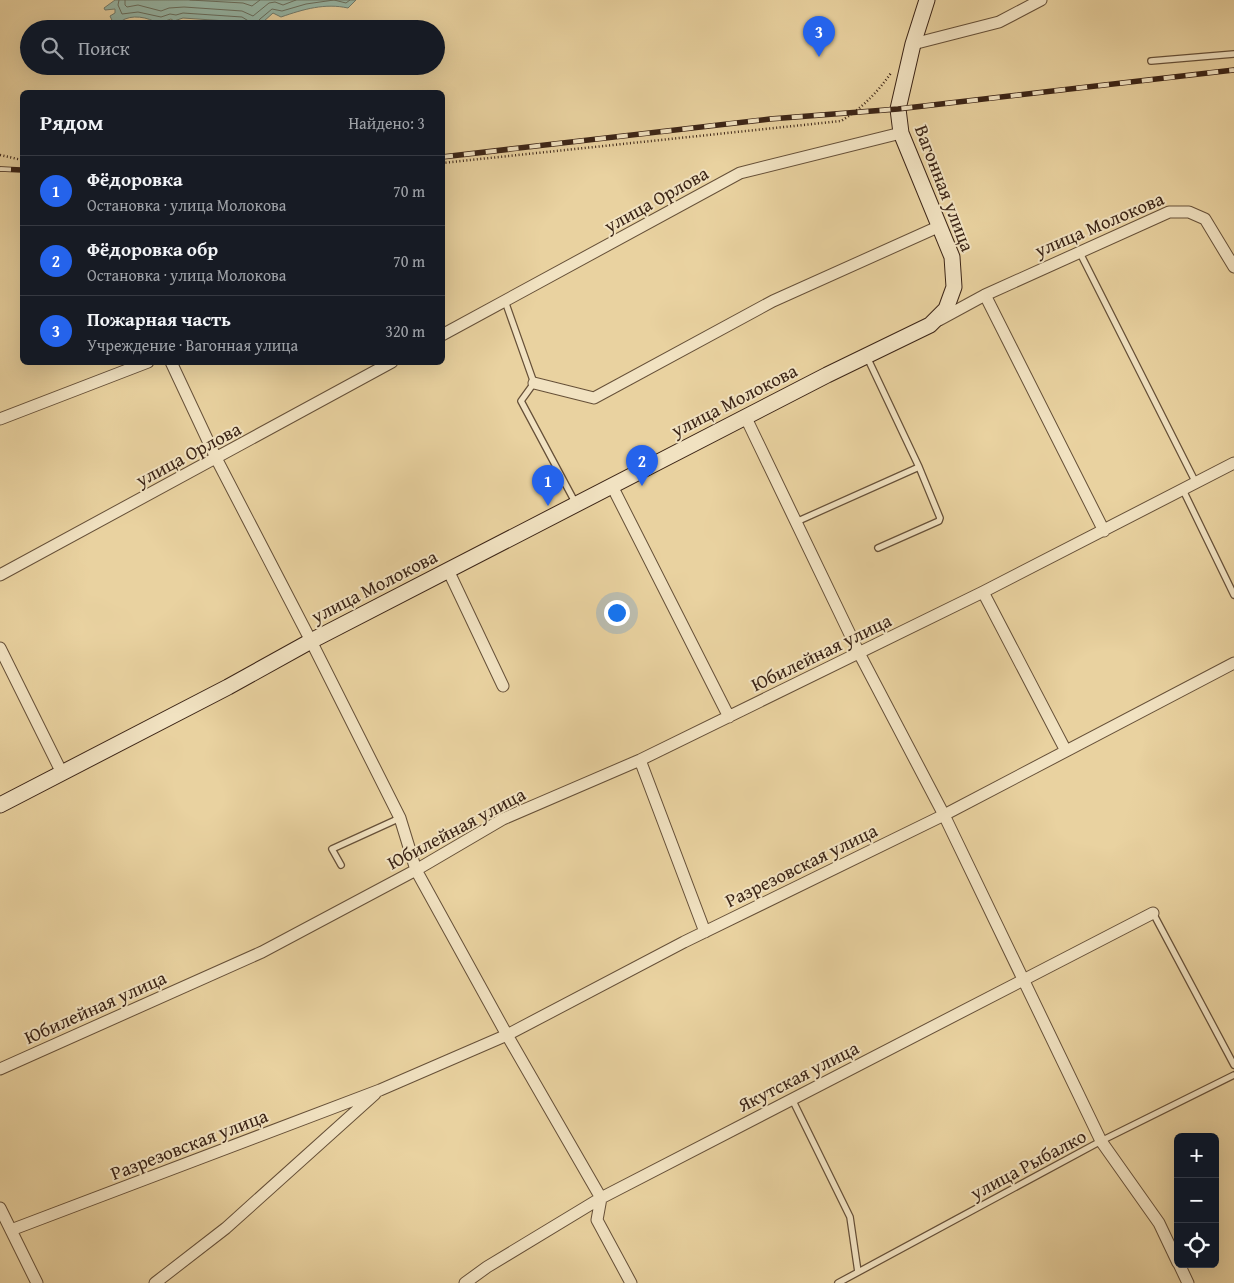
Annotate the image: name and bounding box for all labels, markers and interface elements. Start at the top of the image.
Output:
pin: 3 [803,16,835,57]
search box [20,20,445,75]
icon: search [38,34,66,62]
text: Поиск [78,34,130,62]
text: Рядом [40,107,103,138]
text: Найдено: 3 [348,111,425,135]
street label: Вагонная улица [908,121,982,255]
street label: улица Орлова [598,159,713,240]
text: Фёдоровка [87,165,183,193]
text: 1 [52,179,60,203]
text: 70 m [393,179,425,203]
street label: улица Молокова [1029,184,1168,264]
text: Остановка · улица Молокова [87,193,286,217]
text: Фёдоровка обр [87,235,218,263]
text: 2 [52,249,60,273]
text: 70 m [393,249,425,273]
text: Остановка · улица Молокова [87,263,286,287]
text: Пожарная часть [87,305,231,333]
text: 3 [52,319,60,343]
text: 320 m [385,319,425,343]
text: Учреждение · Вагонная улица [87,333,298,357]
street label: улица Молокова [665,356,802,444]
street label: улица Орлова [129,414,246,494]
pin: 2 [626,445,658,486]
pin: 1 [532,465,564,506]
street label: улица Молокова [305,542,442,630]
your location [604,600,630,626]
street label: Юбилейная улица [746,606,896,698]
street label: Юбилейная улица [382,780,530,876]
street label: Разрезовская улица [720,816,882,914]
street label: Юбилейная улица [19,963,171,1051]
street label: Якутская улица [732,1033,863,1119]
street label: Разрезовская улица [106,1101,272,1187]
street label: улица Рыбалко [964,1122,1091,1207]
map controls [1174,1133,1219,1268]
button: + [1174,1133,1219,1178]
button: − [1174,1178,1219,1223]
button: locate [1174,1223,1219,1268]

